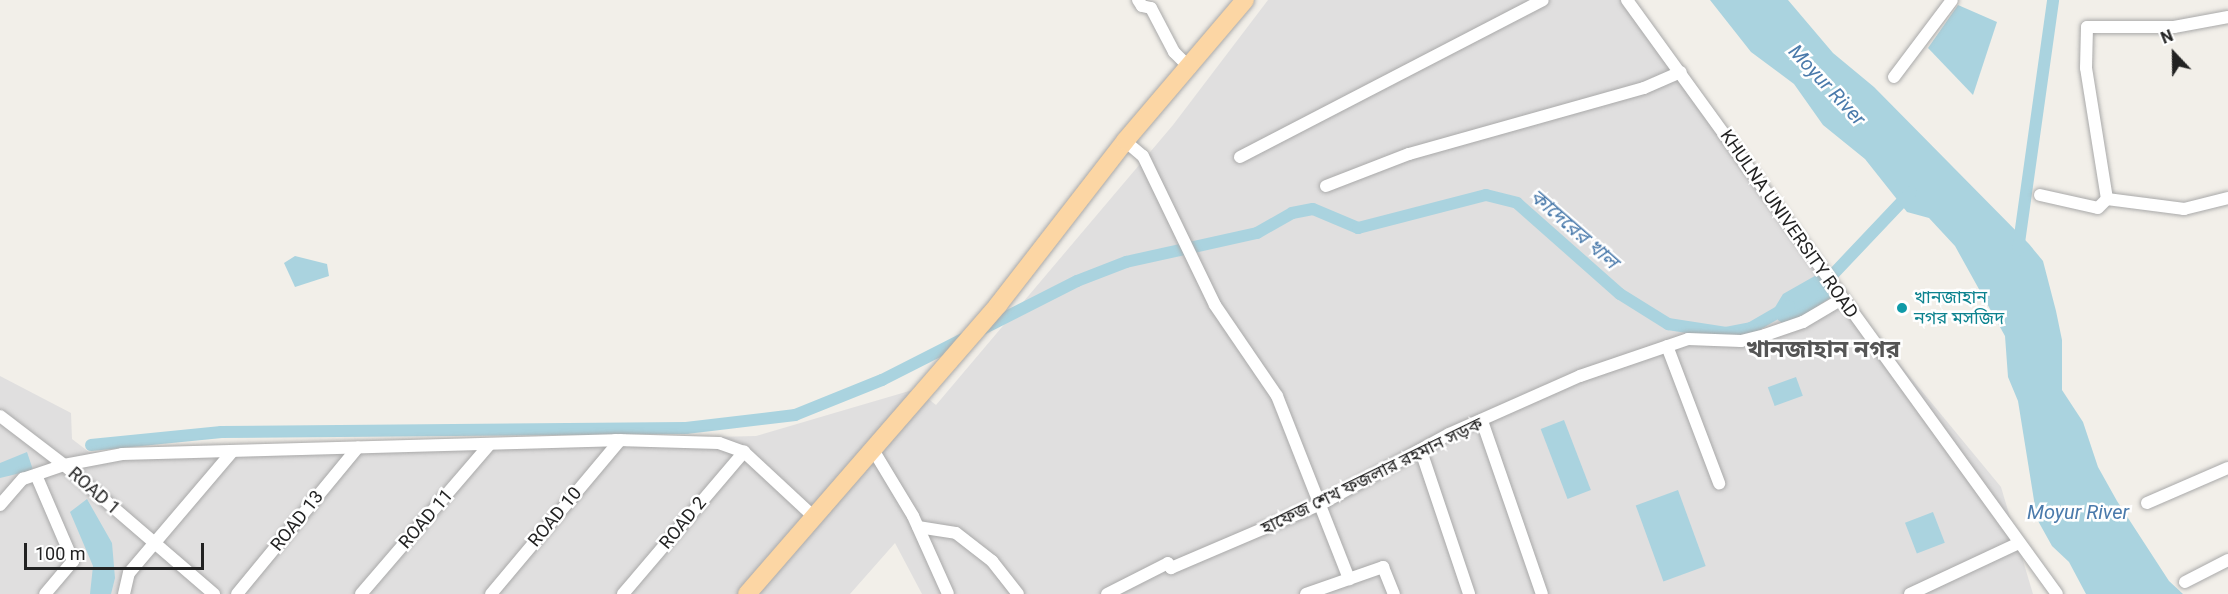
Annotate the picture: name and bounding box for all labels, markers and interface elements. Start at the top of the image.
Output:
north arrow [2144,24,2204,84]
text: N [2158,26,2176,48]
water label: Moyur River [1783,40,1871,130]
street label: KHULNA UNIVERSITY ROAD [1716,126,1862,322]
water label: কাদেরের খাল [1525,184,1623,274]
place label: খানজাহান নগর মসজিদ [1914,287,2004,330]
marker: খানজাহান নগর মসজিদ [1895,301,1909,315]
district label: খানজাহান নগর [1746,336,1900,364]
street label: হাফেজ শেখ ফজলার রহমান সড়ক [1258,413,1486,539]
street label: ROAD 1 [64,463,124,519]
street label: ROAD 10 [524,483,586,551]
street label: ROAD 11 [394,485,458,553]
street label: ROAD 13 [266,486,328,556]
street label: ROAD 2 [655,493,711,553]
water label: Moyur River [2027,500,2129,524]
scale bar [27,531,207,569]
text: 100 m [35,543,86,564]

